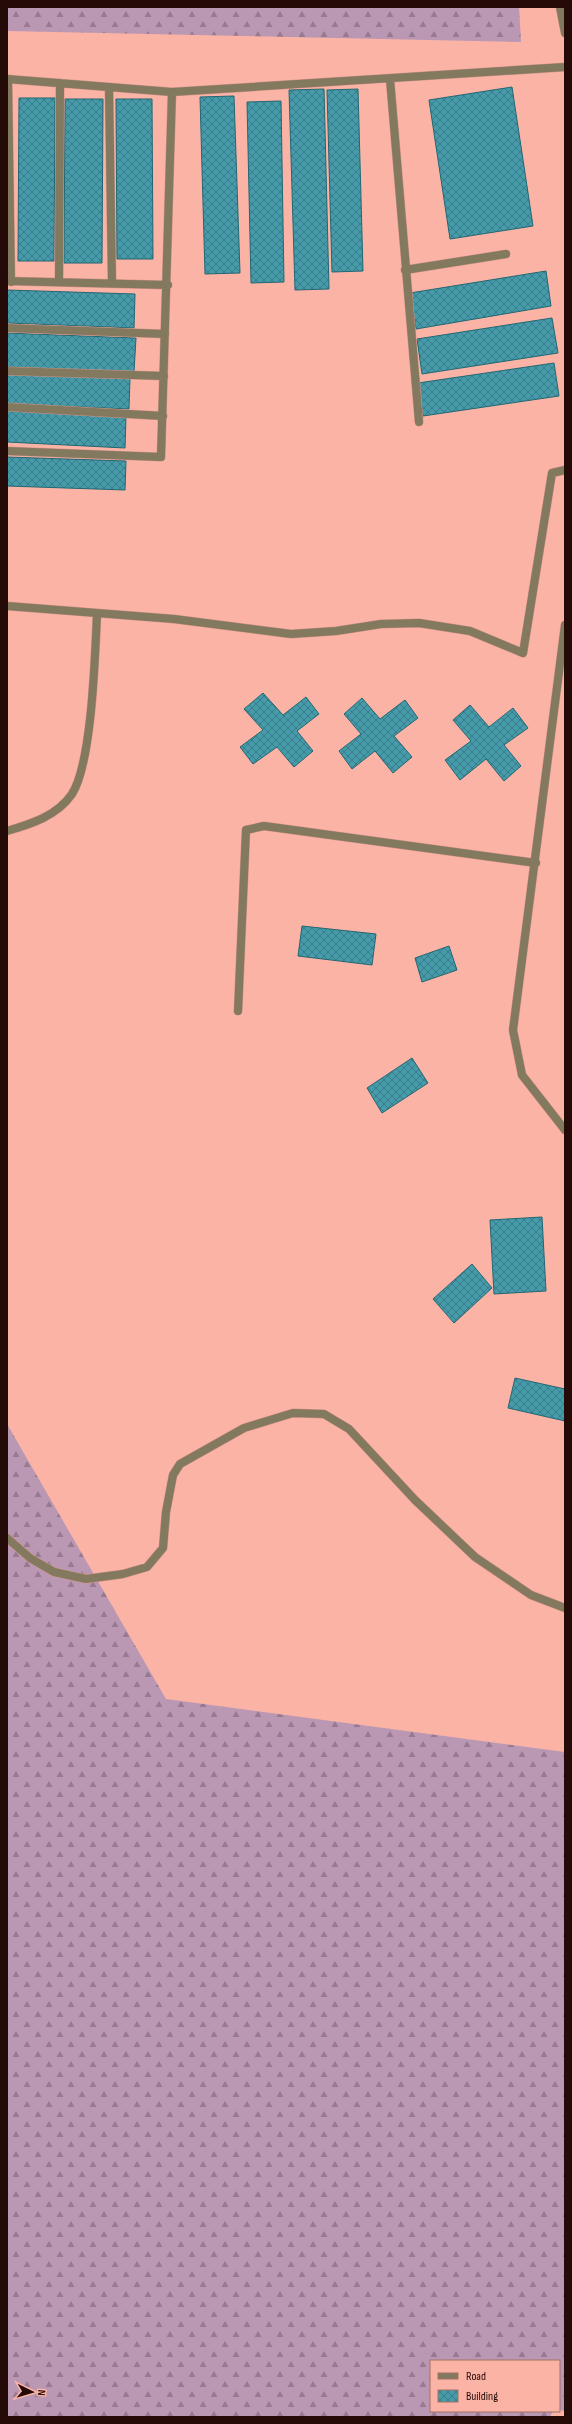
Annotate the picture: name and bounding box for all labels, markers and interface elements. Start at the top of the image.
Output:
legend [430,2360,560,2412]
text: Road [466,2369,486,2384]
north arrow [12,2372,52,2412]
text: N [35,2389,48,2396]
text: Building [466,2389,498,2404]

